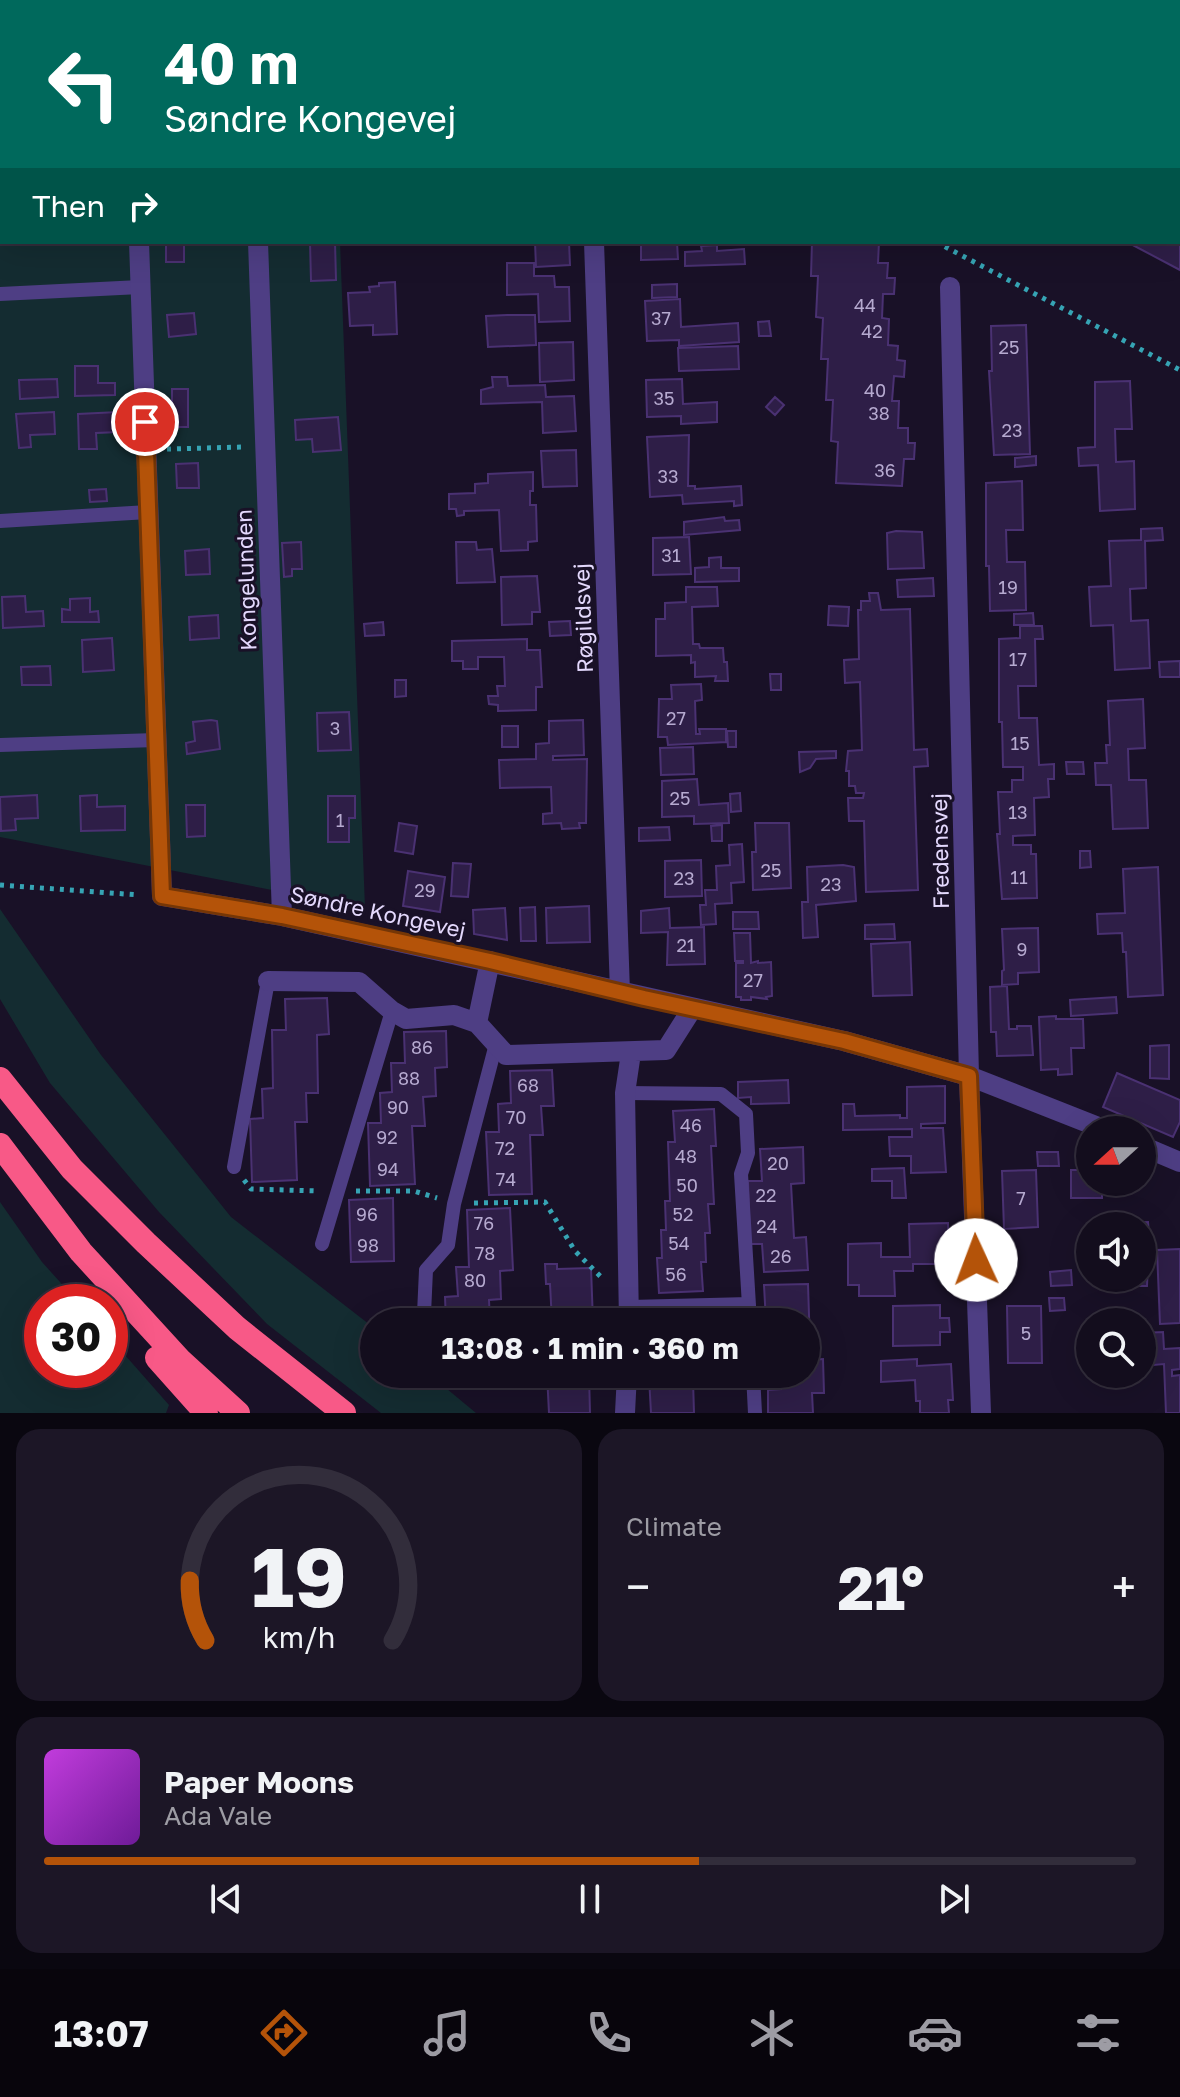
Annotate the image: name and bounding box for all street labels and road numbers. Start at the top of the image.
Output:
street label: Kongelunden [230,509,261,651]
street label: Røgildsvej [567,563,598,673]
street label: Fredensvej [925,793,954,909]
street label: Søndre Kongevej [288,880,468,943]

